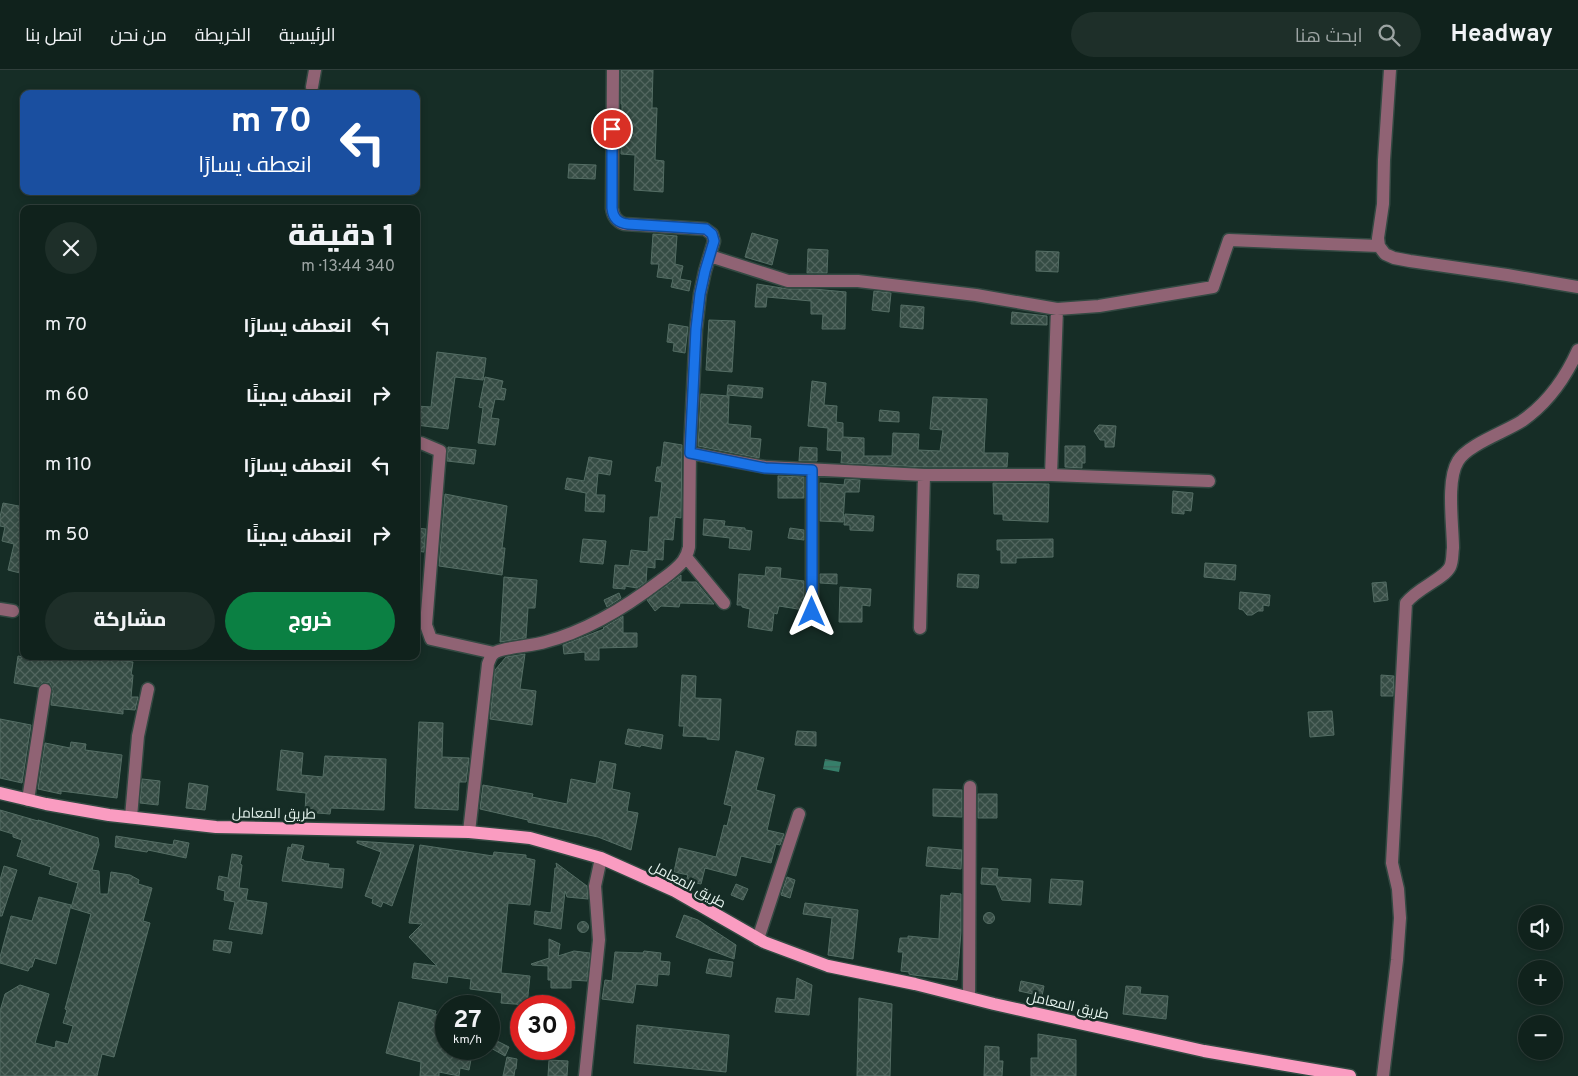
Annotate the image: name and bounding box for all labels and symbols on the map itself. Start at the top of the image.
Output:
pin [591,108,633,150]
position arrow [785,585,837,637]
street label: طريق المعامل [232,805,316,824]
street label: طريق المعامل [646,858,728,913]
street label: طريق المعامل [1025,989,1111,1024]
speed limit sign: 30 [510,995,575,1060]

